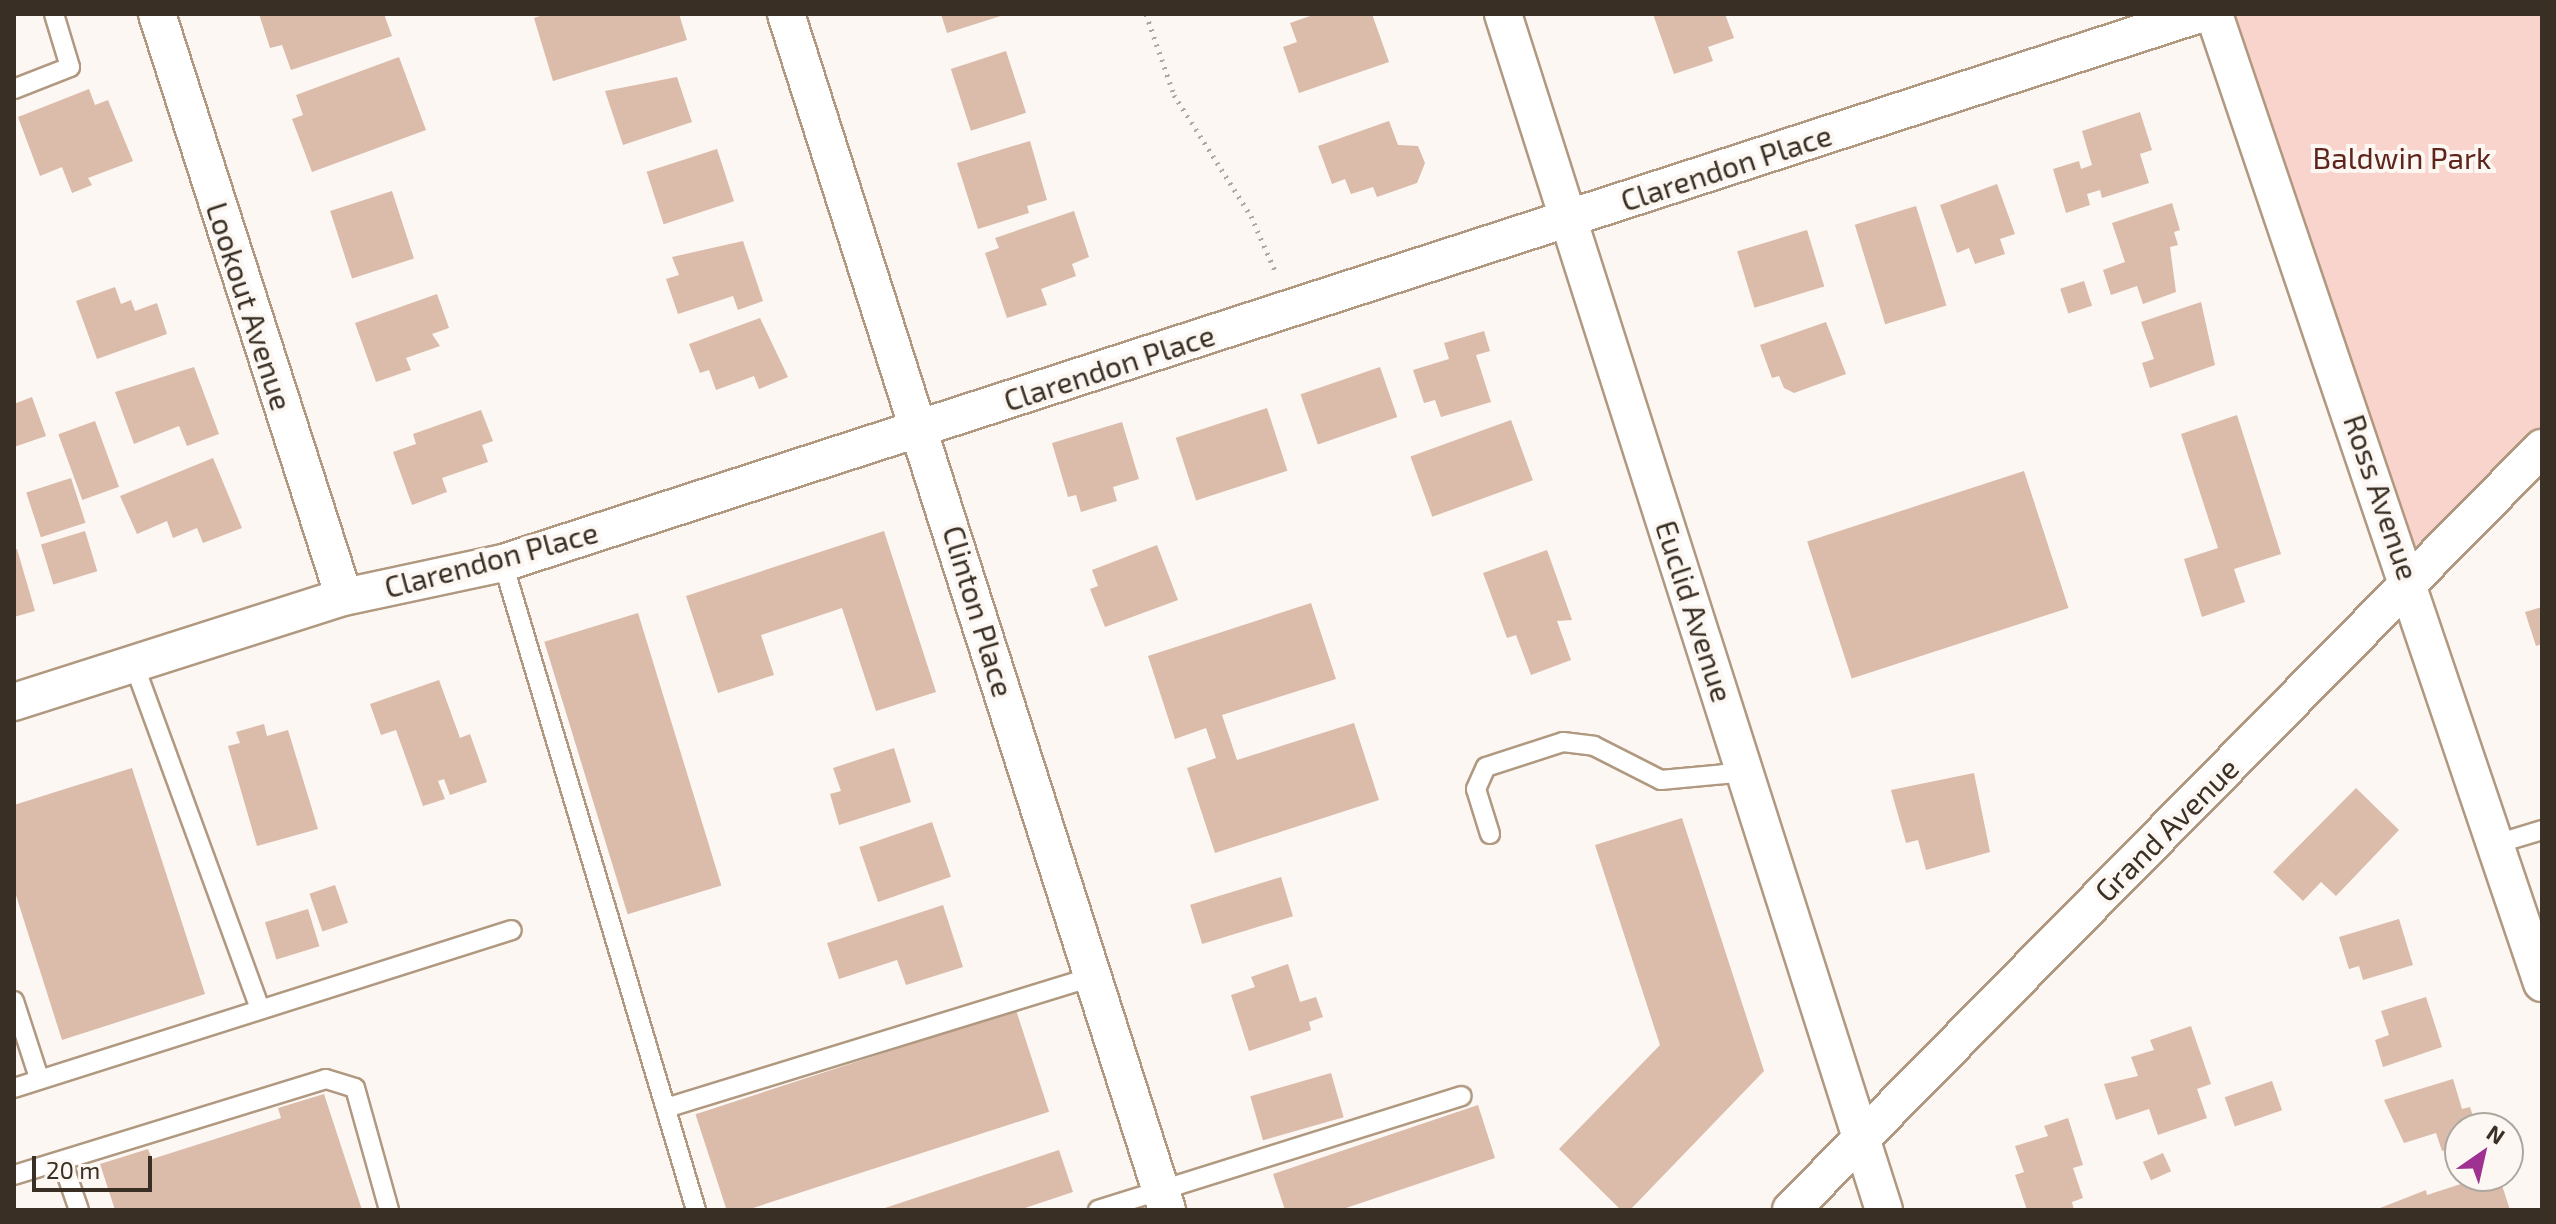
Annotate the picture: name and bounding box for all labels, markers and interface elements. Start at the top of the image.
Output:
street label: Clarendon Place [1616,116,1836,218]
park label: Baldwin Park [2313,139,2491,175]
street label: Lookout Avenue [199,197,301,415]
street label: Clarendon Place [999,316,1219,418]
street label: Ross Avenue [2337,409,2427,585]
street label: Clarendon Place [380,513,602,605]
street label: Euclid Avenue [1649,515,1741,707]
street label: Clinton Place [936,521,1022,701]
street label: Grand Avenue [2086,749,2246,909]
north arrow [2444,1112,2524,1192]
text: N [2482,1119,2510,1149]
scale bar [36,1140,156,1190]
text: 20 m [46,1155,100,1184]

